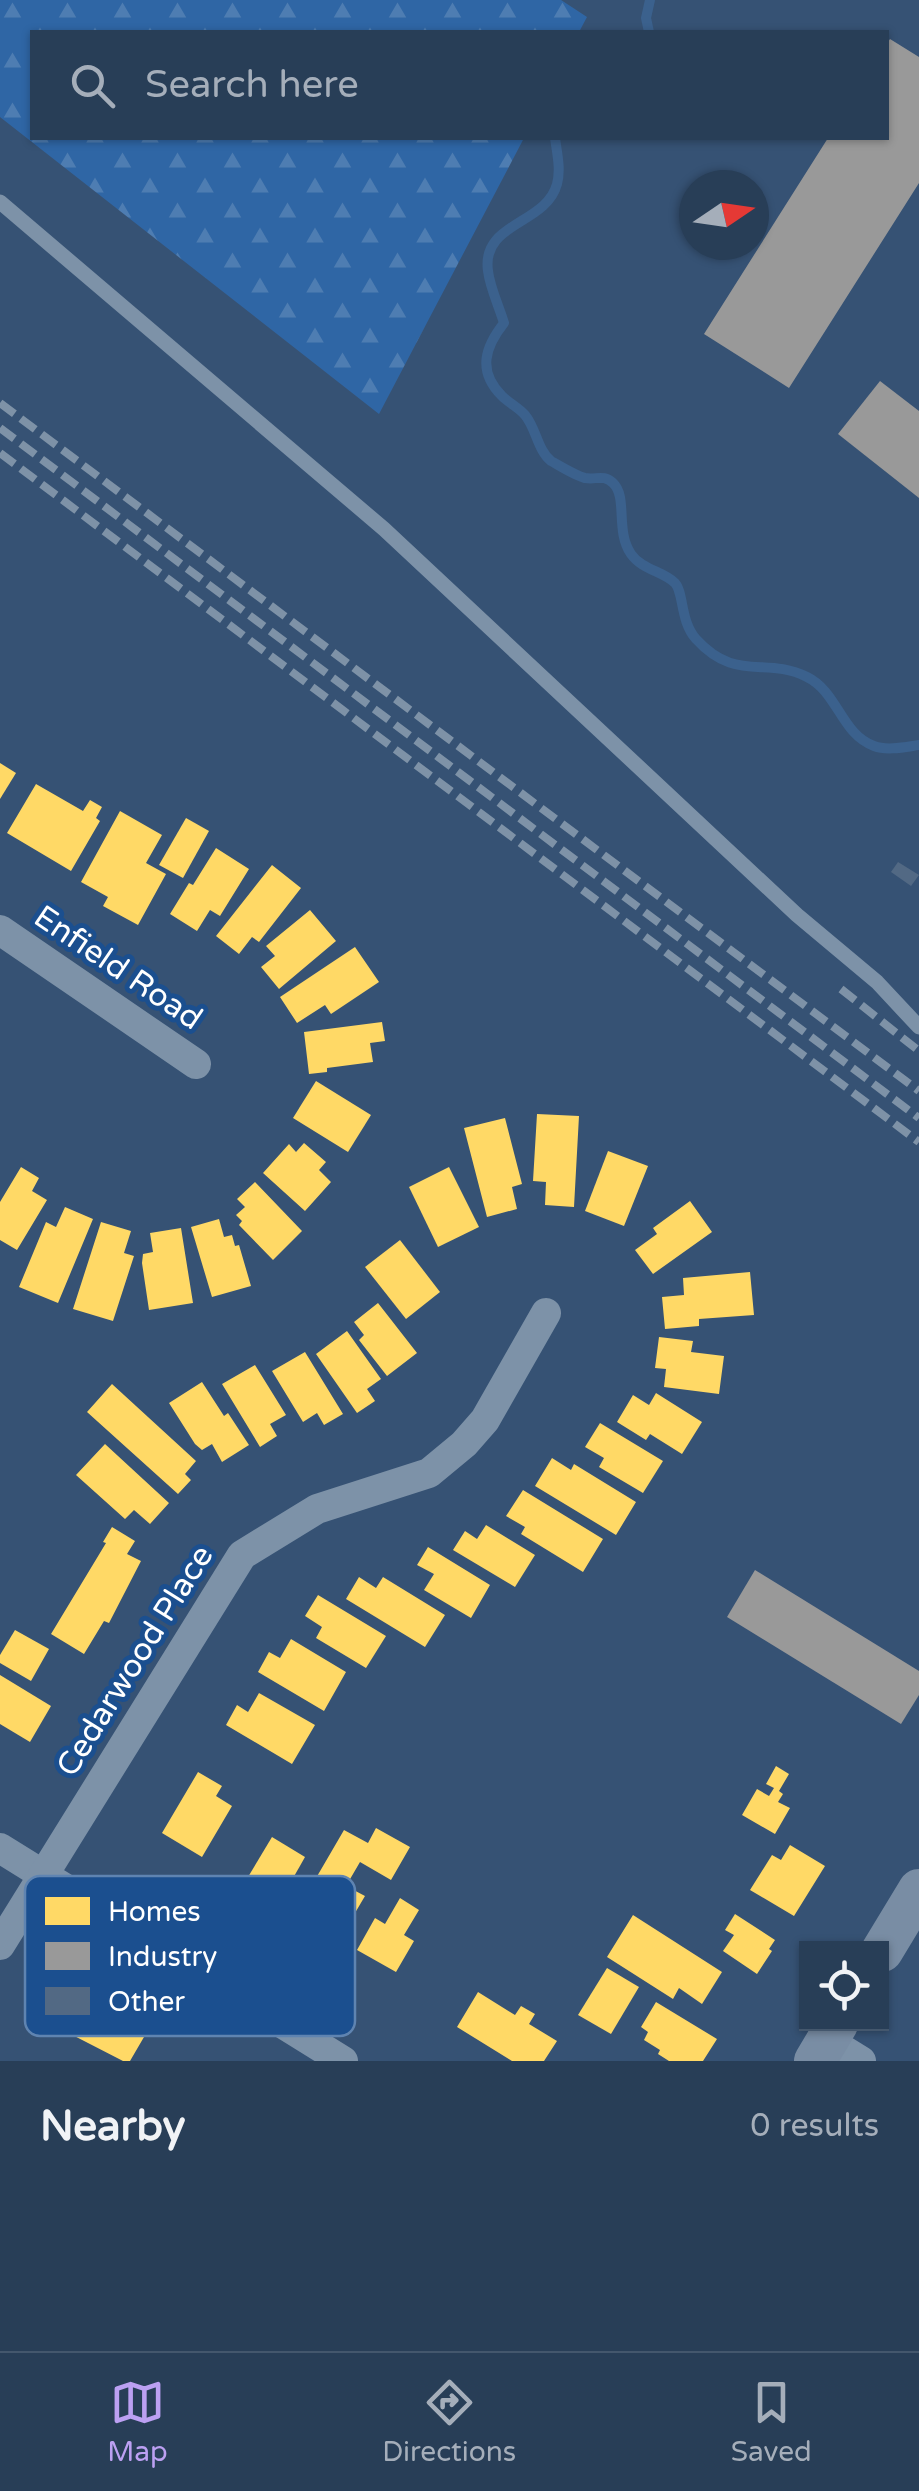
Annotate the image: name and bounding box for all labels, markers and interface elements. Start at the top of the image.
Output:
search box [30,30,889,140]
icon: search [65,58,120,113]
text: Search here [145,62,359,108]
north arrow [679,170,769,260]
street label: Enfield Road [27,898,209,1038]
street label: Cedarwood Place [49,1539,221,1783]
legend [25,1876,355,2036]
text: Homes [108,1895,201,1929]
text: Industry [108,1940,217,1974]
map controls [799,1941,889,2031]
button: locate [799,1941,889,2031]
text: Other [108,1985,185,2019]
text: Nearby [40,2101,185,2152]
text: 0 results [750,2107,879,2145]
tab: Map [107,2375,168,2469]
tab: Directions [382,2375,516,2469]
tab: Saved [731,2375,812,2469]

